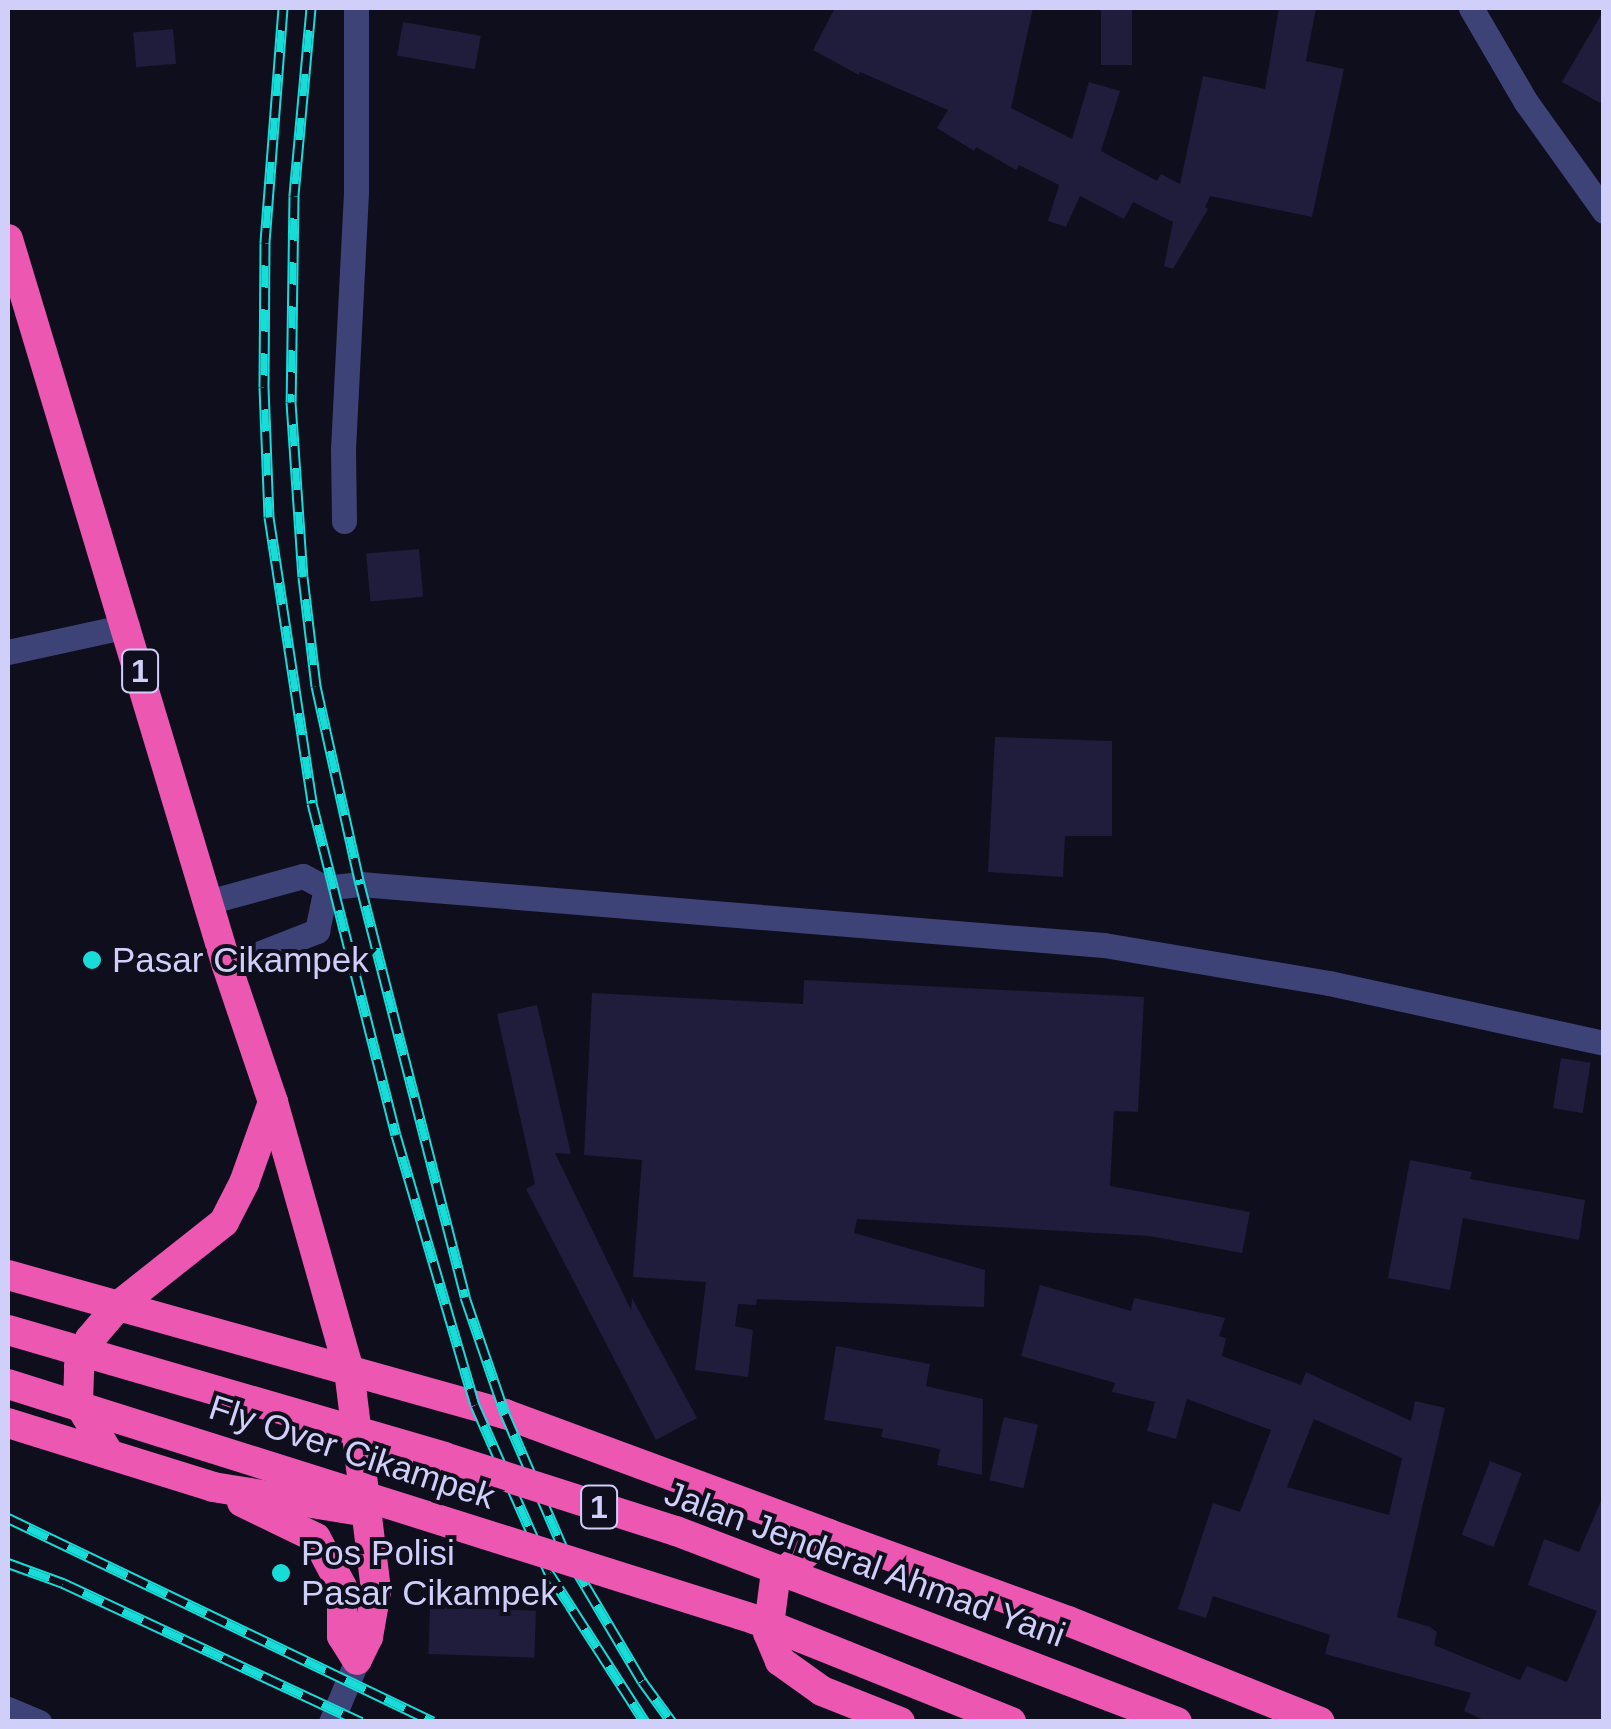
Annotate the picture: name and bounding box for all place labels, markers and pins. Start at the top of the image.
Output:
place label: Pasar Cikampek [112,939,369,981]
marker: Pasar Cikampek [81,949,103,971]
place label: Pos Polisi Pasar Cikampek [301,1532,558,1614]
marker: Pos Polisi Pasar Cikampek [270,1562,292,1584]

